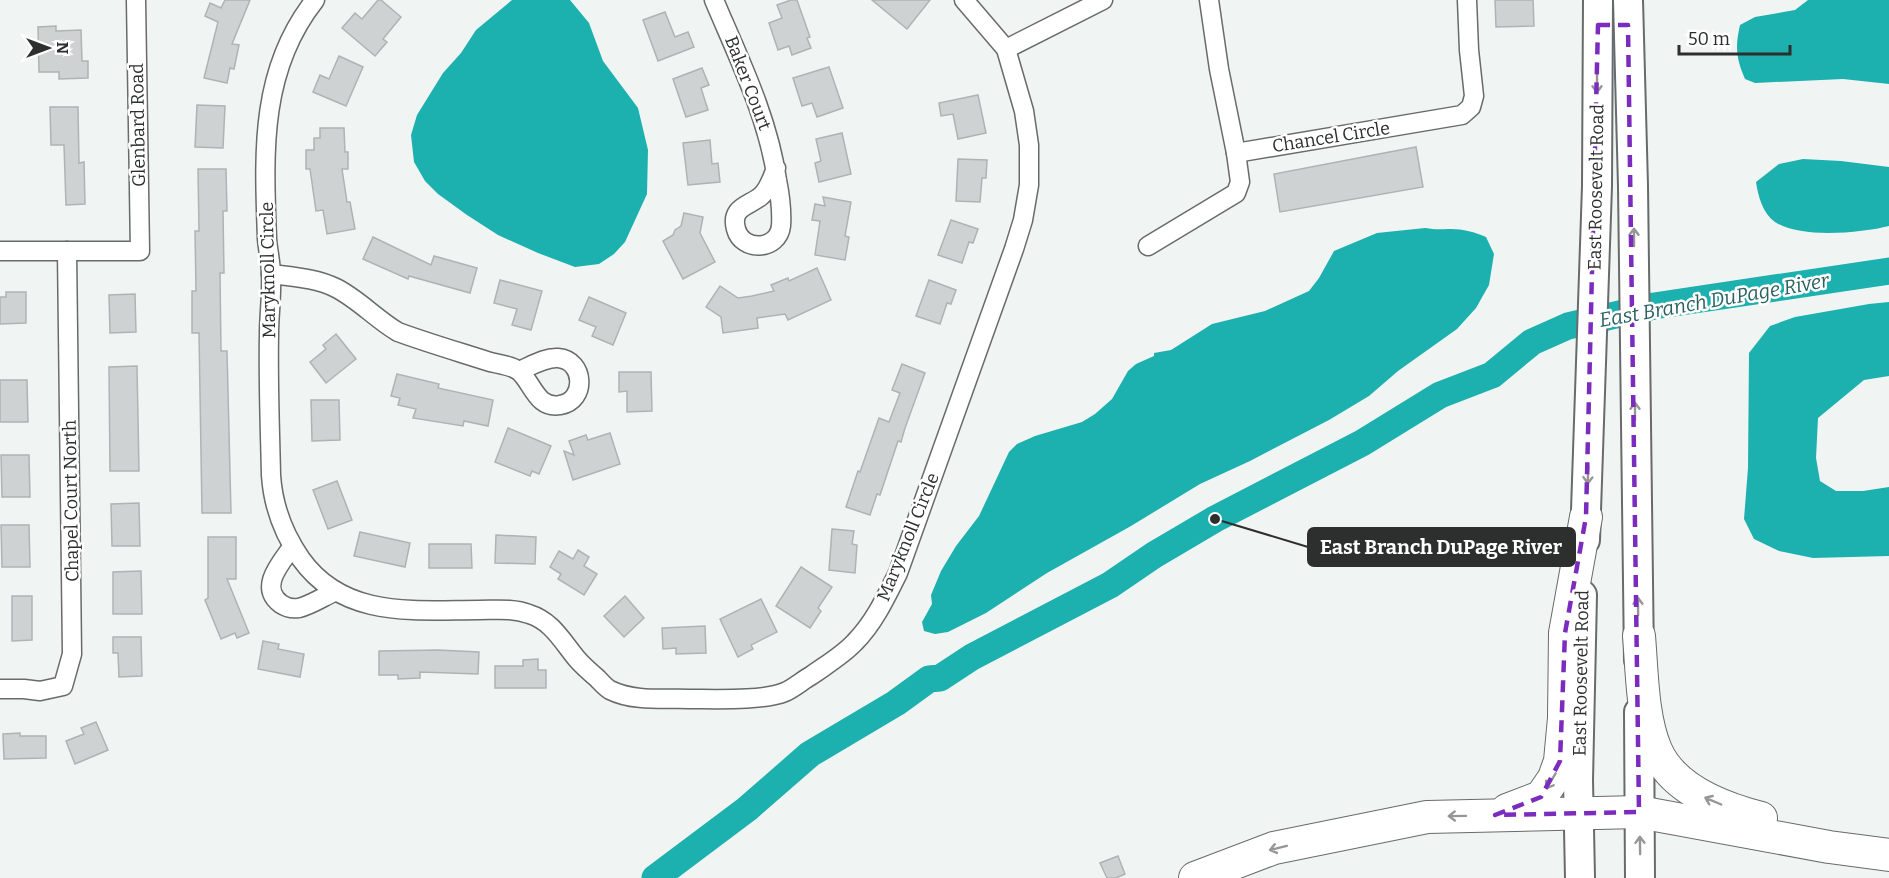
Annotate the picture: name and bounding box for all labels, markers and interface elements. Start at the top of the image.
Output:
north arrow [18,18,78,78]
scale bar [1679,18,1790,56]
text: 50 m [1688,28,1730,50]
street label: Baker Court [720,33,776,134]
text: N [53,42,72,54]
street label: Glenbard Road [126,63,150,187]
one-way arrow [1591,73,1603,93]
street label: East Roosevelt Road [1584,103,1608,270]
street label: Chancel Circle [1271,117,1391,157]
street label: Maryknoll Circle [256,201,280,339]
one-way arrow [1628,228,1640,248]
water label: East Branch DuPage River [1597,268,1832,332]
one-way arrow [1629,402,1641,422]
street label: Chapel Court North [59,420,83,582]
one-way arrow [1582,465,1594,485]
street label: Maryknoll Circle [872,470,944,604]
callout: East Branch DuPage River [1308,528,1575,566]
text: East Branch DuPage River [1320,535,1563,559]
street label: East Roosevelt Road [1569,589,1593,756]
one-way arrow [1632,597,1644,617]
one-way arrow [1545,772,1557,789]
one-way arrow [1704,795,1722,806]
one-way arrow [1447,810,1467,822]
one-way arrow [1634,835,1645,855]
one-way arrow [1269,842,1288,854]

